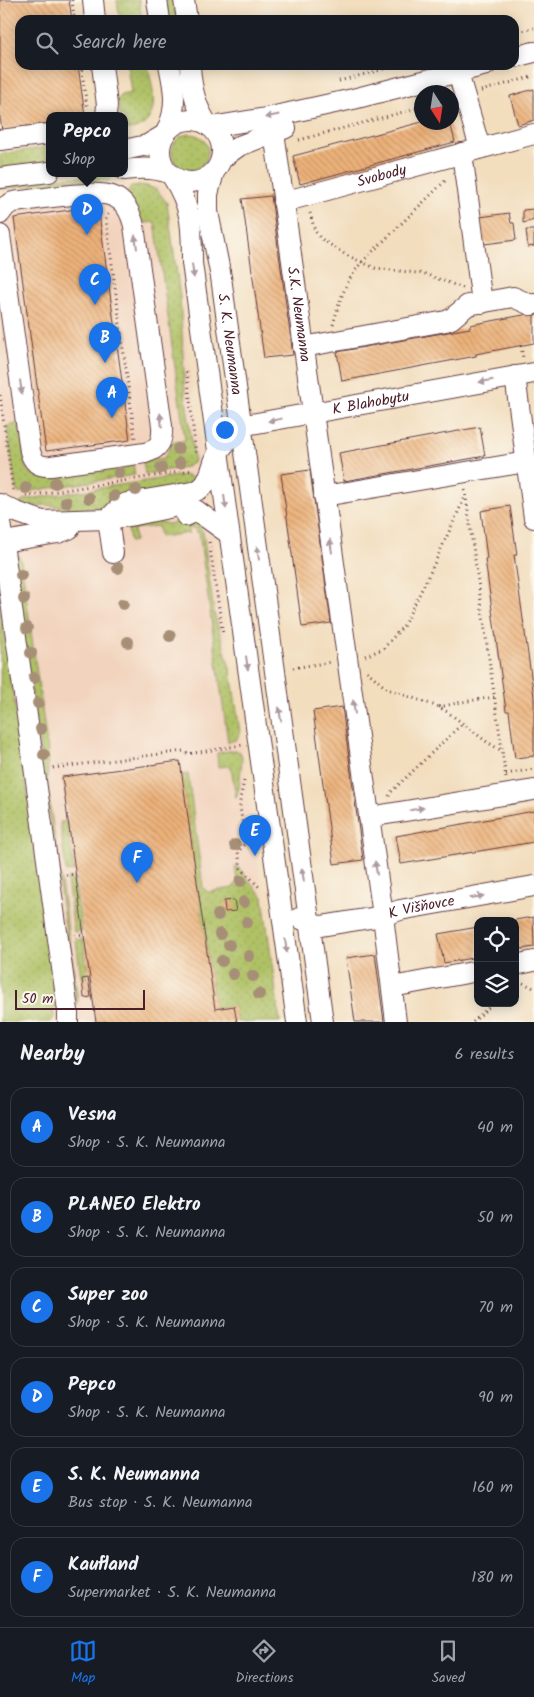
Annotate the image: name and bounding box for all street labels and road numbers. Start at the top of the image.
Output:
street label: Svobody [354,158,410,194]
street label: S.K. Neumanna [280,265,317,364]
street label: S. K. Neumanna [210,292,248,397]
street label: K Blahobytu [330,385,411,422]
street label: K Višňovce [385,889,457,926]

